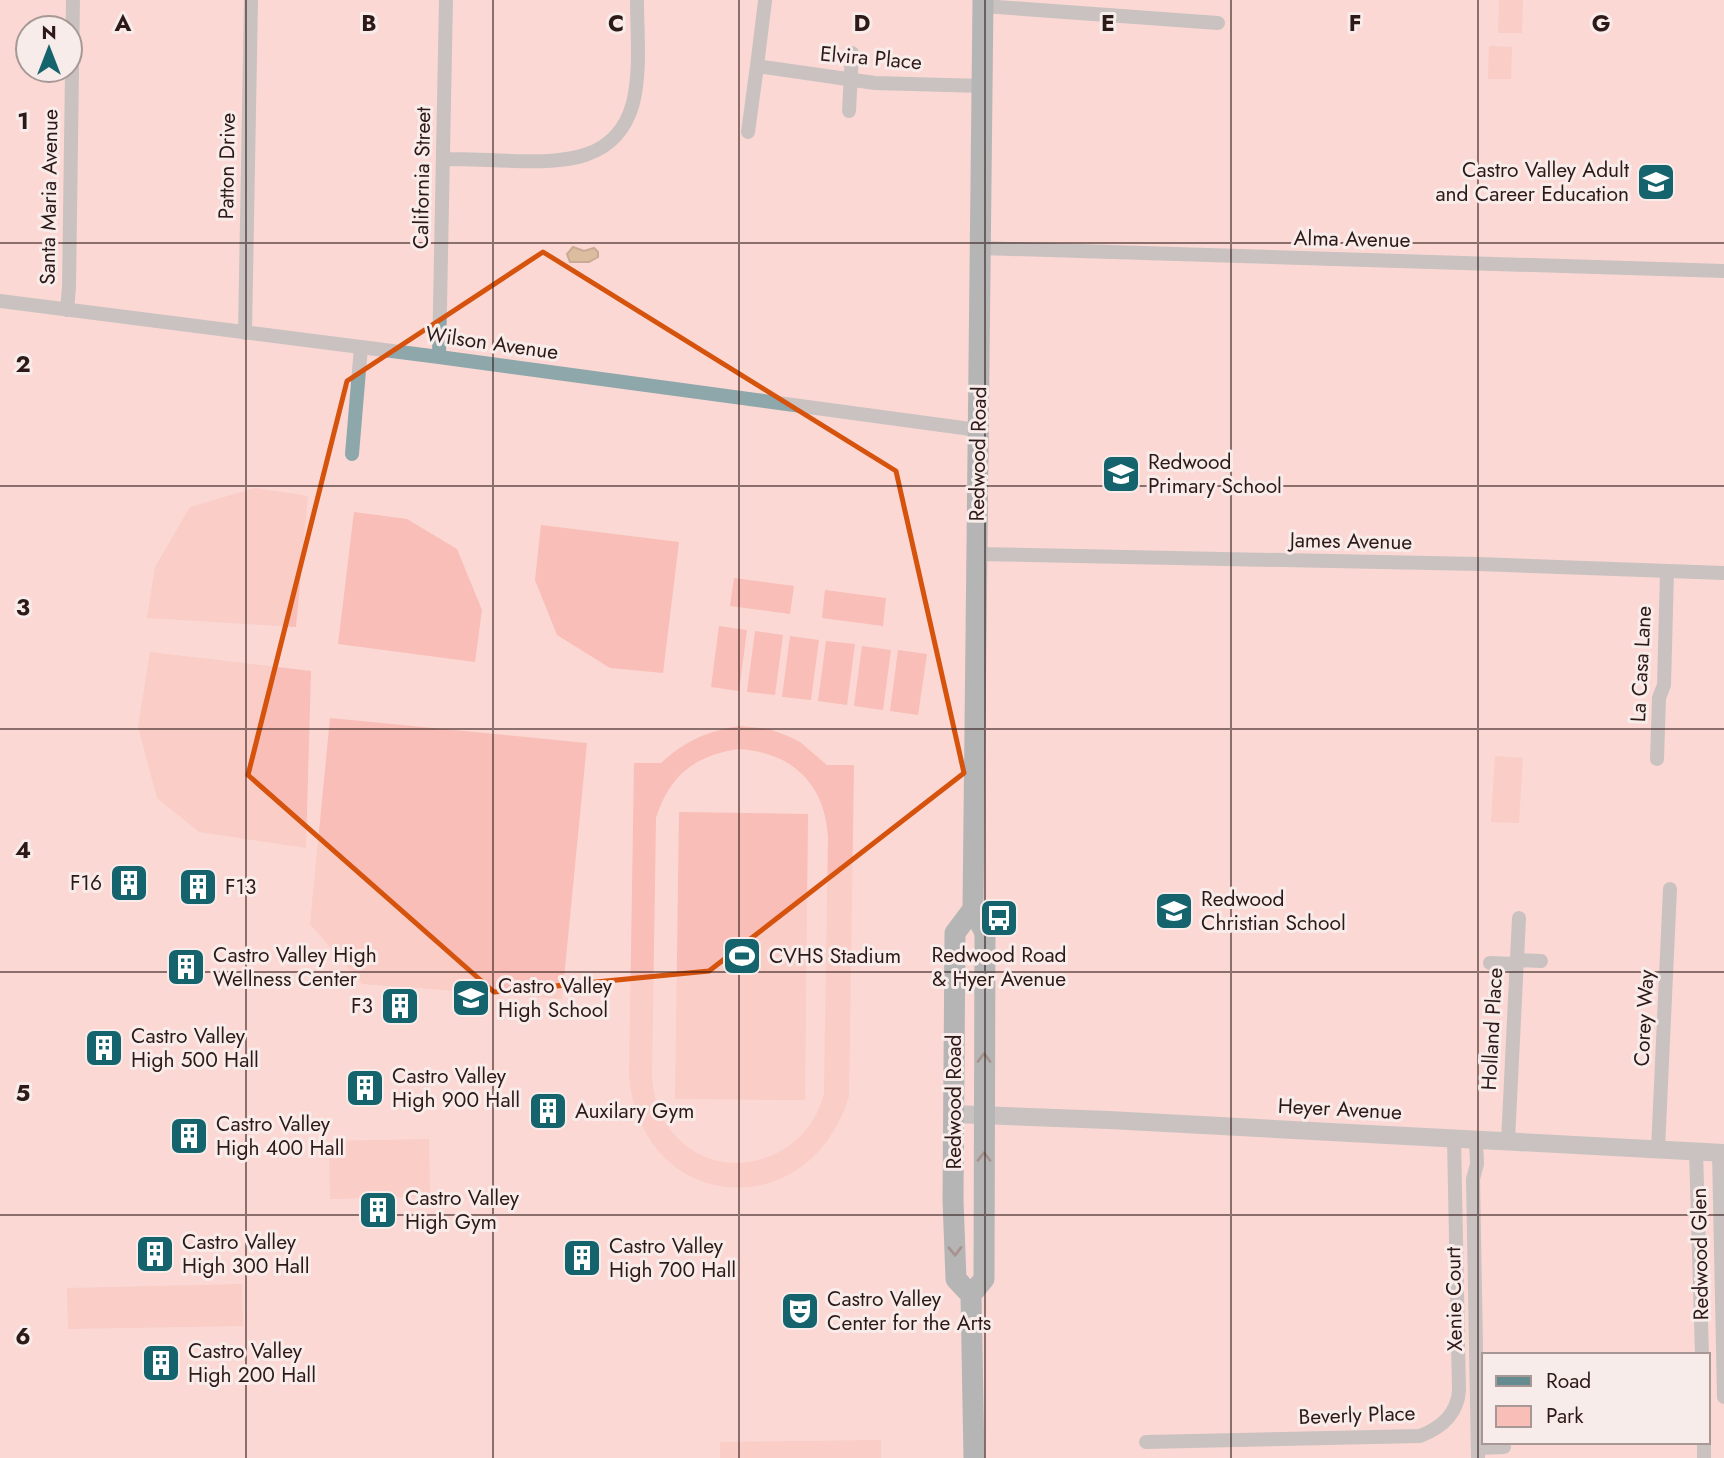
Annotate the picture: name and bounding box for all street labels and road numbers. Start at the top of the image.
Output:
street label: Elvira Place [819,39,923,77]
street label: California Street [406,107,438,249]
street label: Santa Maria Avenue [32,109,66,285]
street label: Patton Drive [211,112,243,220]
street label: Alma Avenue [1293,223,1411,255]
street label: Wilson Avenue [424,319,560,367]
street label: Redwood Road [962,386,994,522]
street label: James Avenue [1286,525,1413,557]
street label: La Casa Lane [1623,605,1659,723]
street label: Holland Place [1474,967,1510,1091]
street label: Corey Way [1626,968,1662,1067]
street label: Redwood Road [939,1034,969,1170]
street label: Heyer Avenue [1277,1091,1403,1127]
street label: Redwood Glen [1684,1187,1716,1321]
street label: Xenie Court [1438,1246,1470,1352]
street label: Beverly Place [1298,1398,1416,1432]

